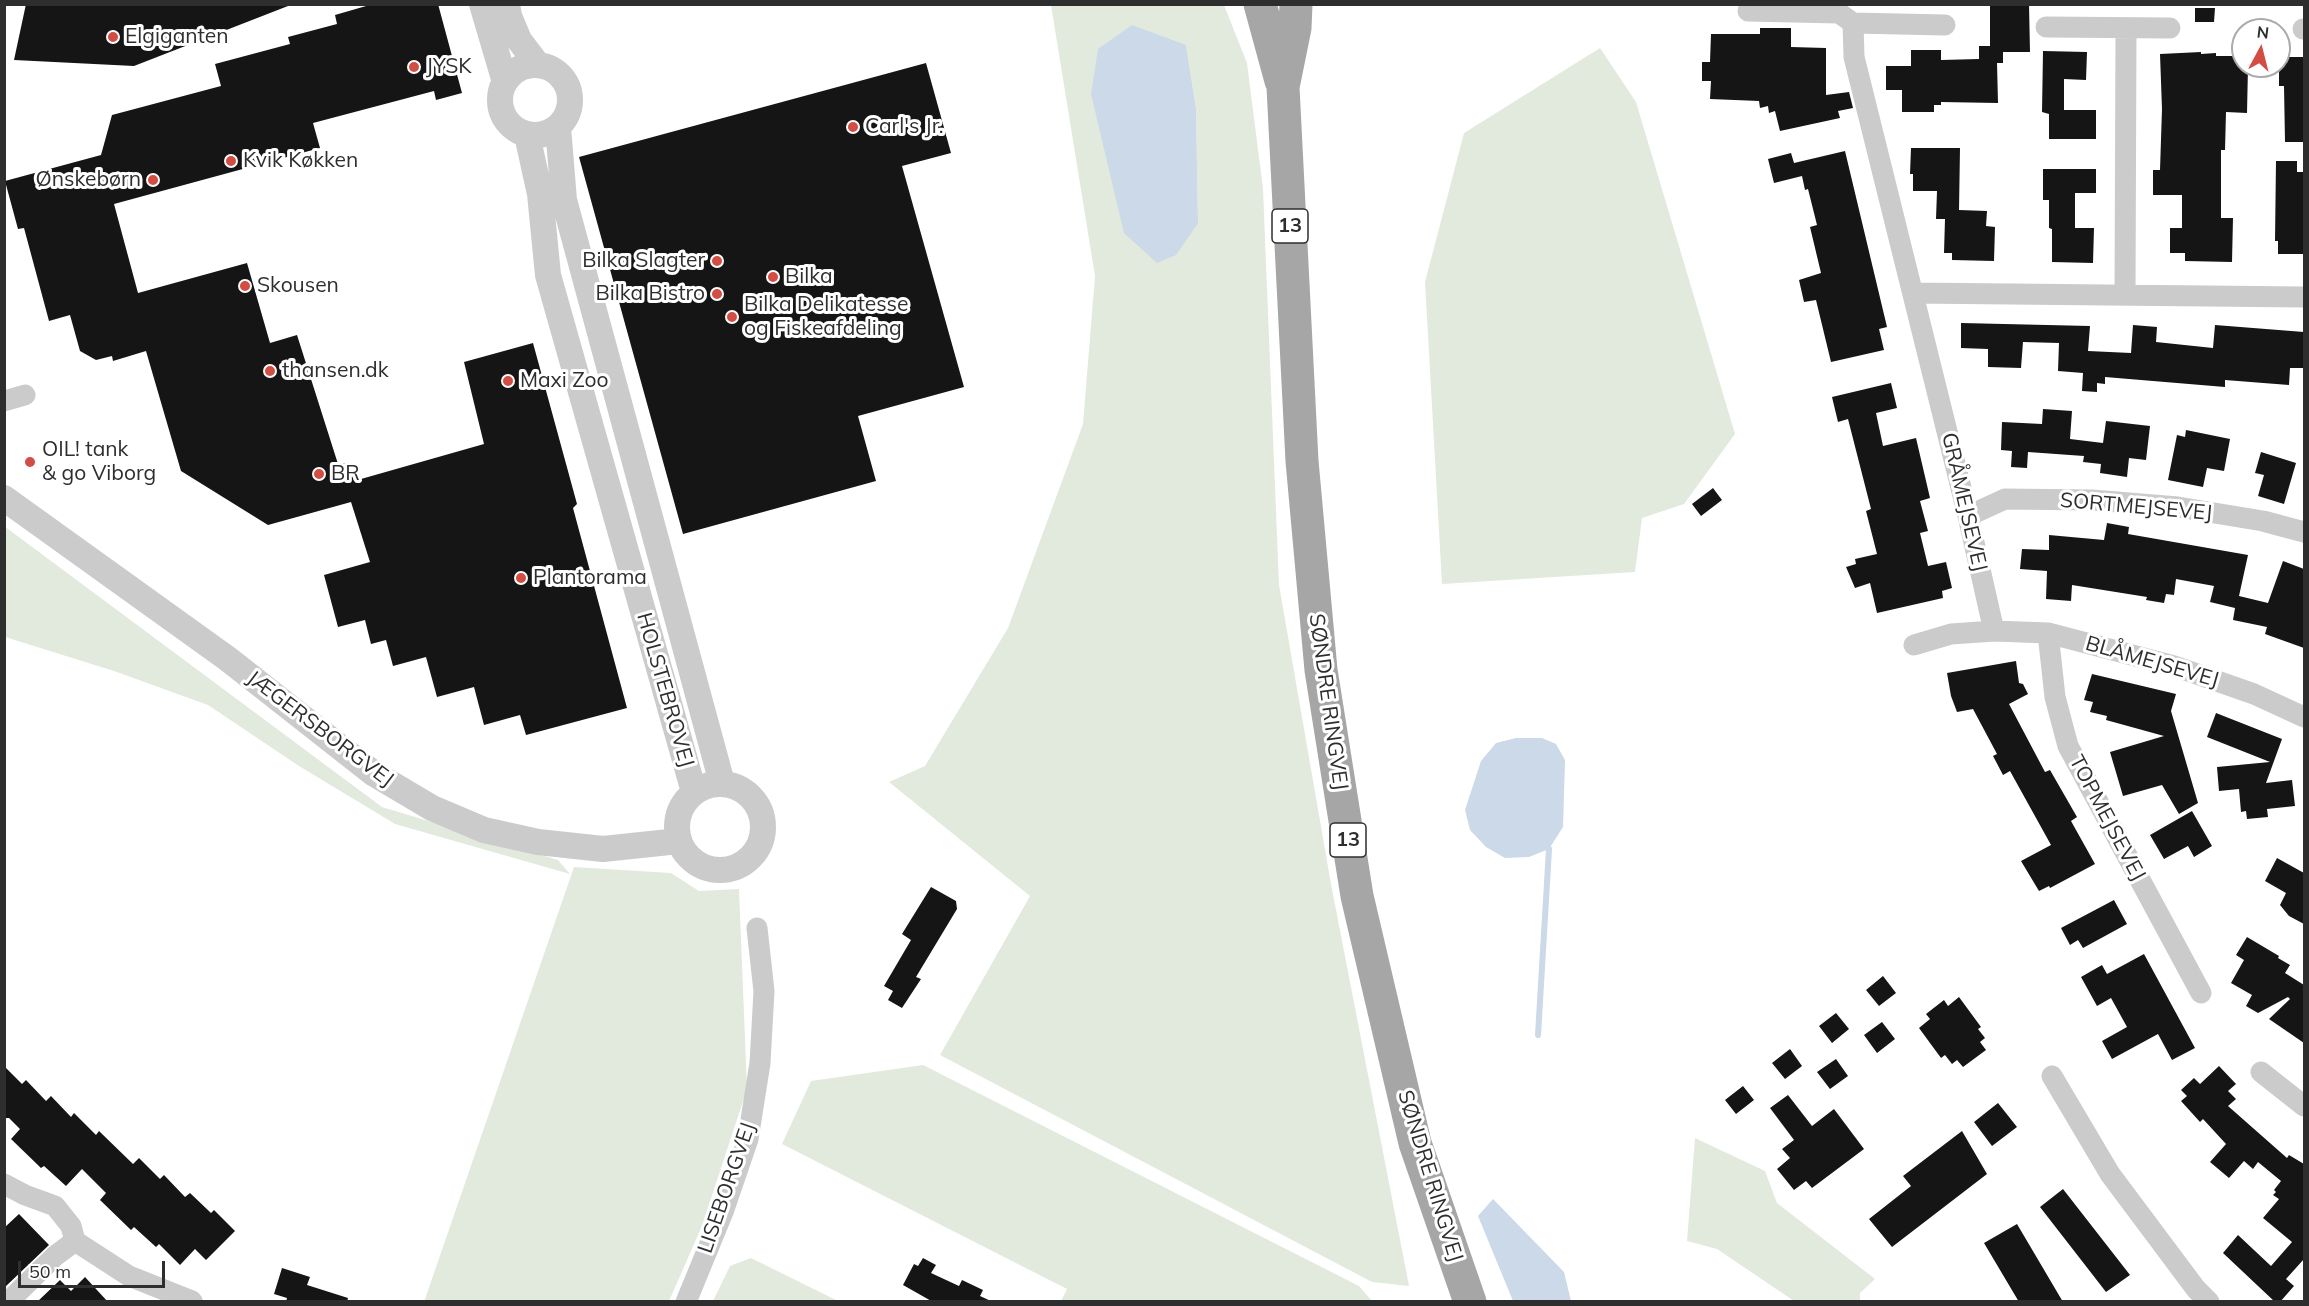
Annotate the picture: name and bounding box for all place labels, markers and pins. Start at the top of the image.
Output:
place label: Elgiganten [125,24,229,50]
marker: Elgiganten [106,30,120,44]
place label: JYSK [426,54,472,80]
marker: JYSK [407,60,421,74]
place label: Carl's Jr. [865,114,944,140]
marker: Carl's Jr. [846,120,860,134]
place label: Kvik Køkken [243,148,358,174]
marker: Kvik Køkken [224,154,238,168]
place label: Ønskebørn [36,167,141,193]
marker: Ønskebørn [146,173,160,187]
place label: Bilka Slagter [582,248,705,274]
marker: Bilka Slagter [710,254,724,268]
place label: Bilka [785,264,833,290]
marker: Bilka [766,270,780,284]
place label: Skousen [257,273,339,299]
marker: Skousen [238,279,252,293]
place label: Bilka Bistro [596,281,705,307]
marker: Bilka Bistro [710,287,724,301]
place label: Bilka Delikatesse og Fiskeafdeling [744,292,908,342]
marker: Bilka Delikatesse og Fiskeafdeling [725,310,739,324]
place label: thansen.dk [282,358,388,384]
marker: thansen.dk [263,364,277,378]
place label: Maxi Zoo [520,368,609,394]
marker: Maxi Zoo [501,374,515,388]
place label: OIL! tank & go Viborg [42,437,156,487]
marker: OIL! tank & go Viborg [23,455,37,469]
place label: BR [331,461,360,487]
marker: BR [312,467,326,481]
place label: Plantorama [533,565,647,591]
marker: Plantorama [514,571,528,585]

